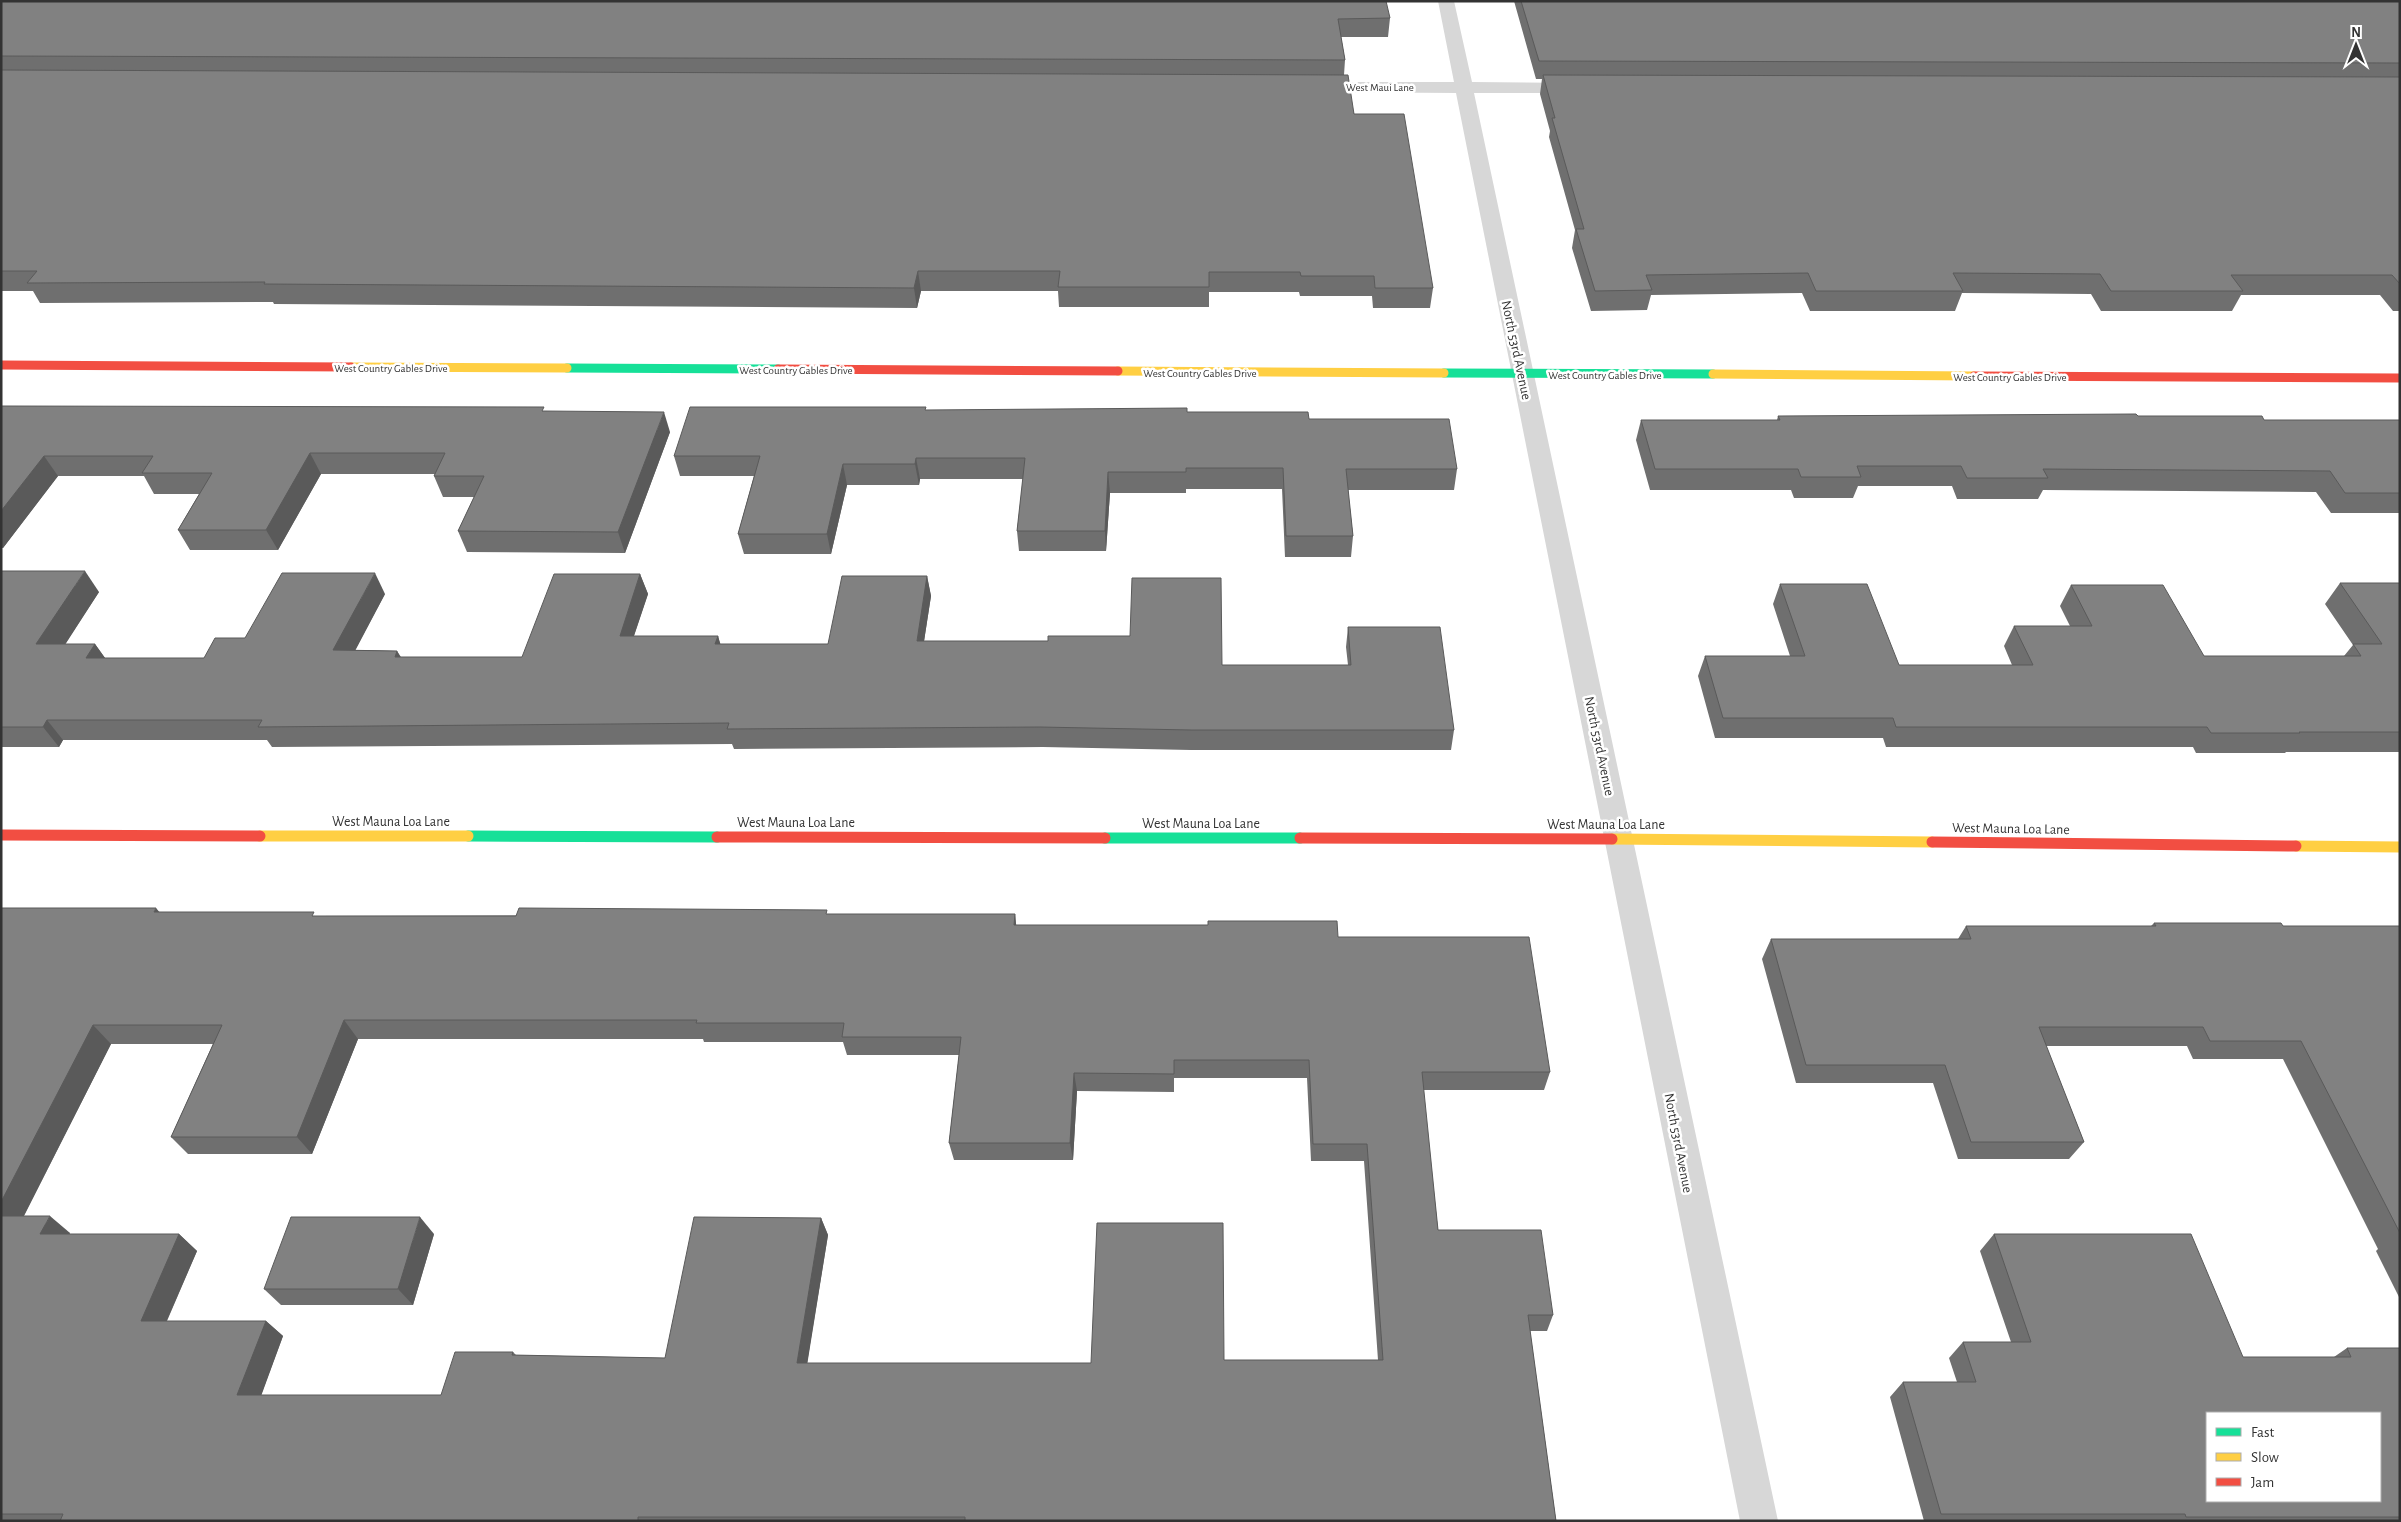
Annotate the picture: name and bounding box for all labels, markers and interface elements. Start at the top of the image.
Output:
north arrow [2331,20,2381,70]
text: N [2351,26,2361,40]
street label: West Maui Lane [1346,82,1414,93]
street label: North 53rd Avenue [1499,299,1533,401]
street label: West Country Gables Drive [334,363,448,374]
street label: West Country Gables Drive [739,365,853,376]
street label: West Country Gables Drive [1143,368,1257,379]
street label: West Country Gables Drive [1548,370,1662,381]
street label: West Country Gables Drive [1953,372,2067,383]
street label: North 53rd Avenue [1582,695,1616,797]
street label: West Mauna Loa Lane [332,815,450,829]
street label: West Mauna Loa Lane [737,816,855,830]
street label: West Mauna Loa Lane [1142,817,1260,831]
street label: West Mauna Loa Lane [1547,818,1665,832]
street label: West Mauna Loa Lane [1952,821,2070,837]
street label: North 53rd Avenue [1662,1092,1695,1194]
legend [2206,1412,2381,1502]
text: Fast [2251,1425,2275,1440]
text: Slow [2251,1450,2279,1465]
text: Jam [2251,1475,2274,1490]

